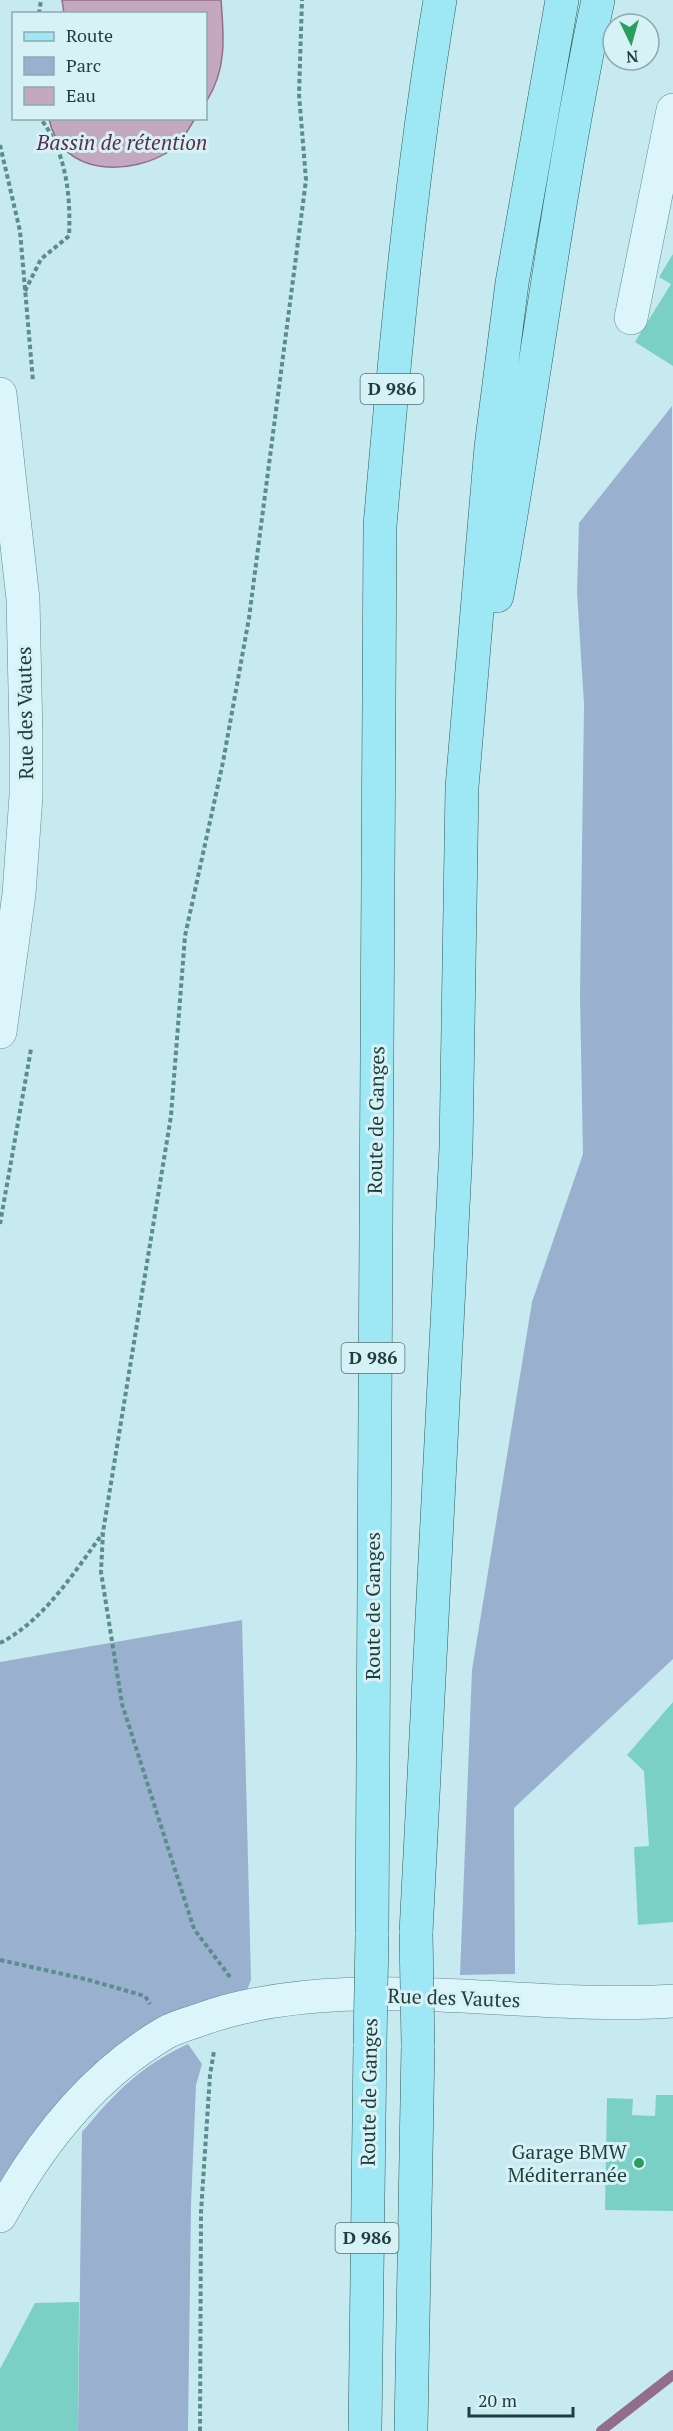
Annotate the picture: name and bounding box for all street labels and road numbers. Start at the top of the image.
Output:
road number: D 986 [360,374,424,404]
street label: Rue des Vautes [10,646,39,780]
street label: Route de Ganges [361,1046,390,1194]
road number: D 986 [342,1343,404,1373]
street label: Route de Ganges [359,1532,386,1680]
street label: Rue des Vautes [387,1982,521,2013]
street label: Route de Ganges [354,2018,383,2166]
road number: D 986 [336,2223,398,2253]

